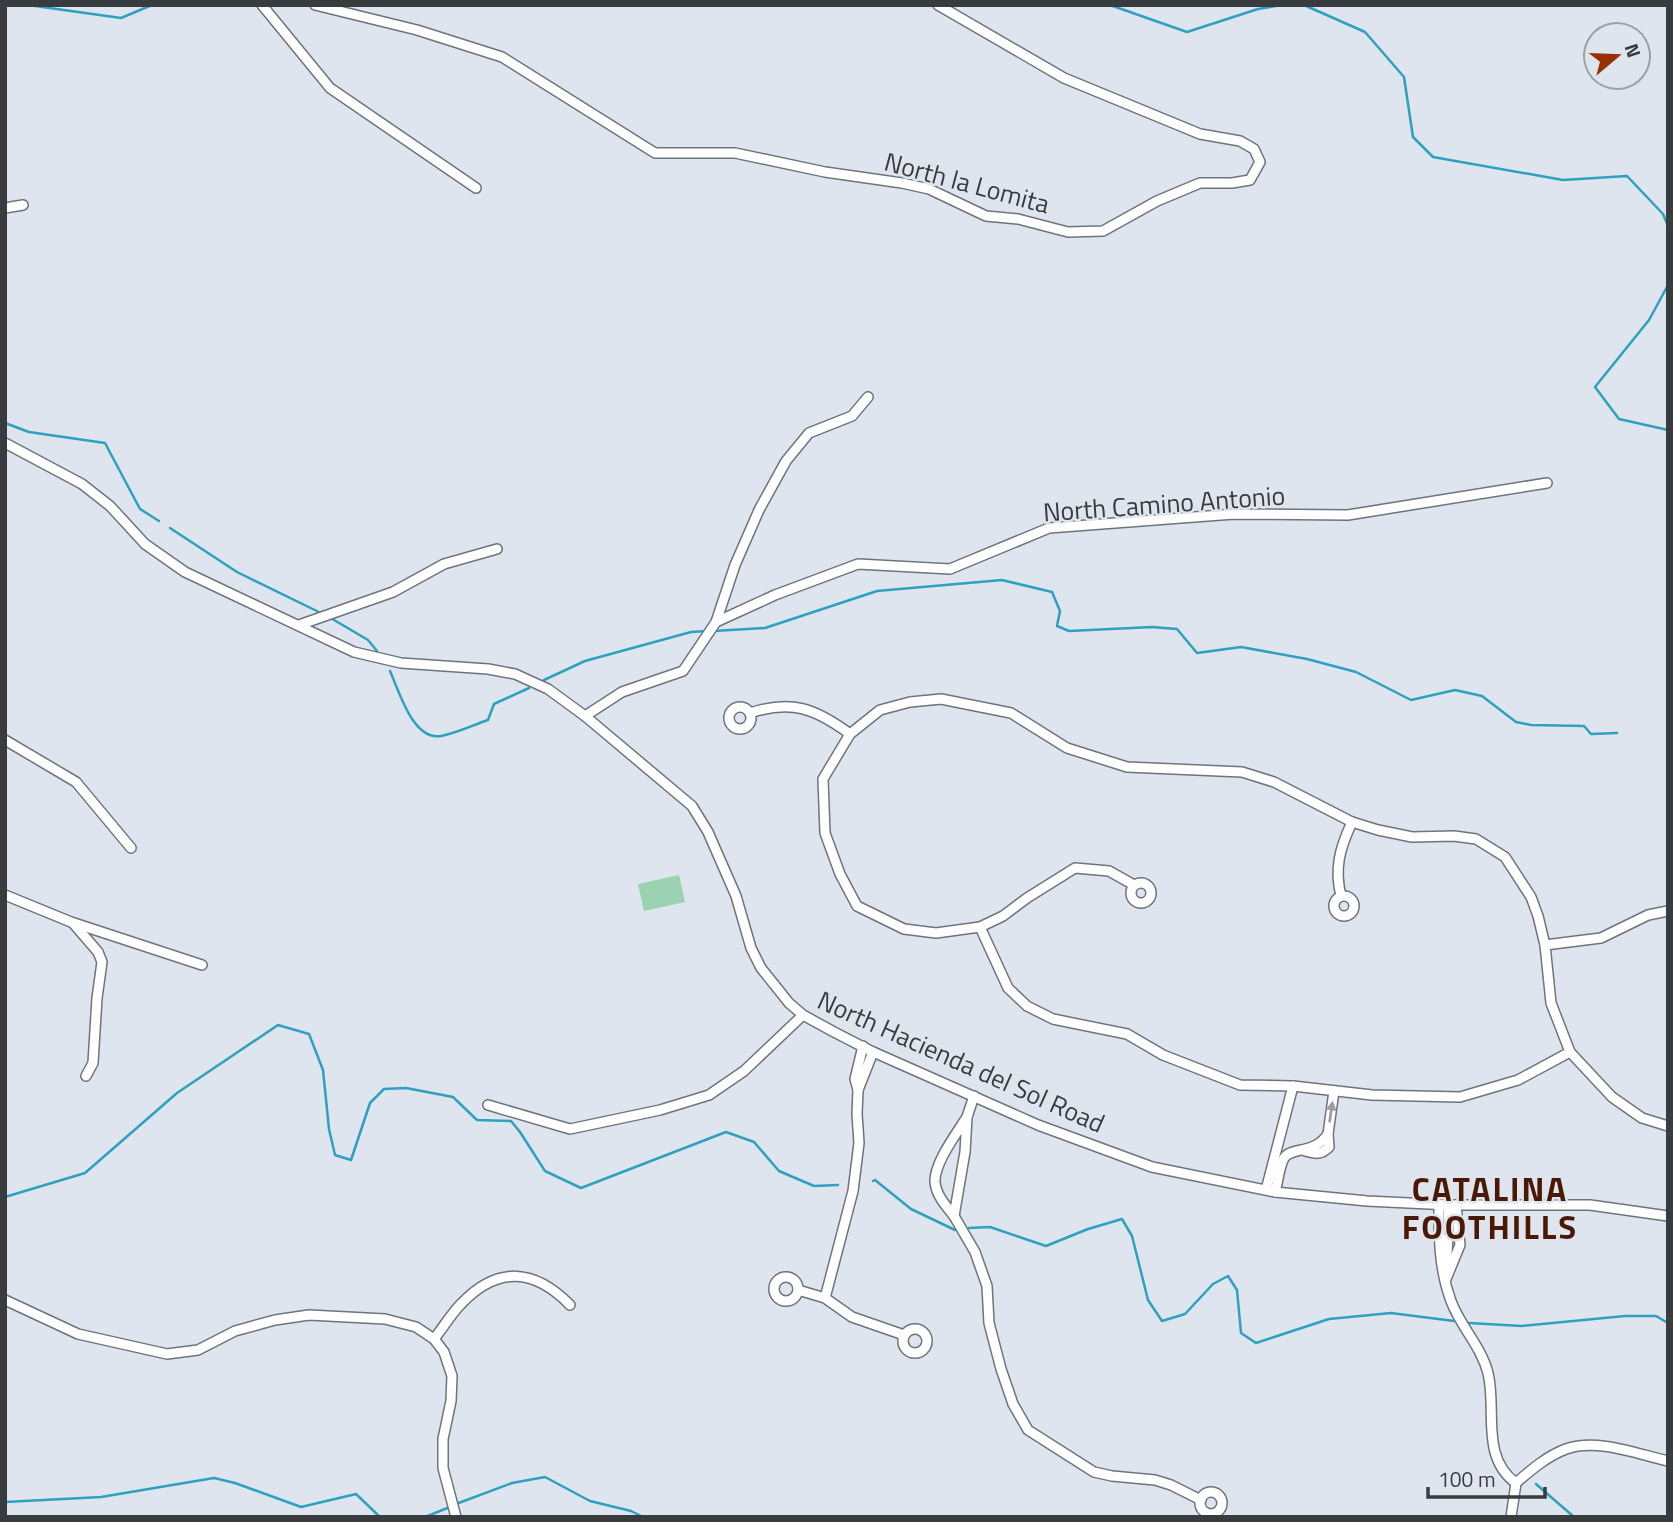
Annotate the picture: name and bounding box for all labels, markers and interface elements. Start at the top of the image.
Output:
north arrow [1582,21,1652,91]
text: N [1618,39,1649,61]
street label: North la Lomita [880,142,1054,223]
street label: North Camino Antonio [1042,476,1286,531]
street label: North Hacienda del Sol Road [811,981,1111,1143]
one-way arrow [1326,1101,1337,1123]
district label: CATALINA FOOTHILLS [1402,1164,1578,1252]
scale bar [1428,1456,1545,1500]
text: 100 m [1438,1463,1495,1495]

